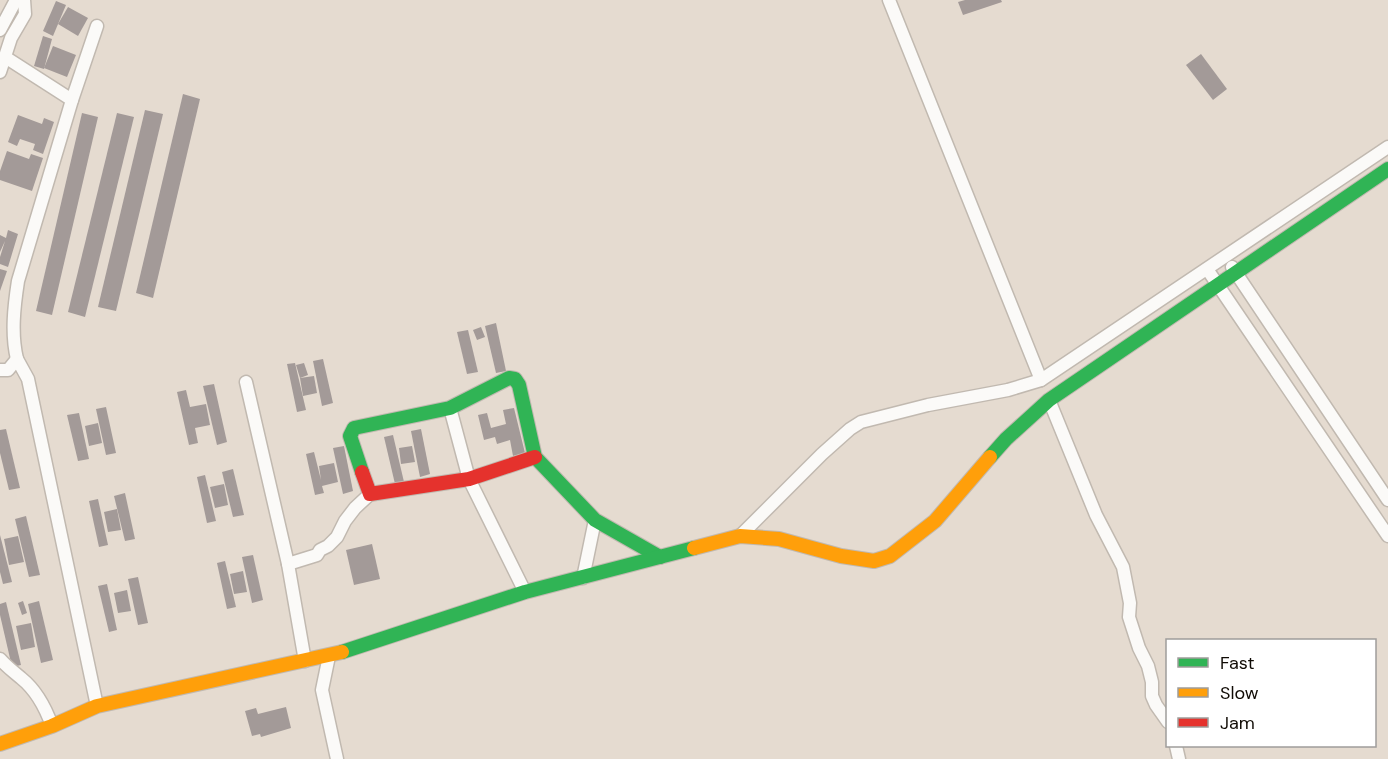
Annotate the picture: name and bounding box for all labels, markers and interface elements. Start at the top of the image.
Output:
legend [1166,639,1376,747]
text: Fast [1220,651,1255,675]
text: Slow [1220,681,1259,705]
text: Jam [1220,711,1255,735]

